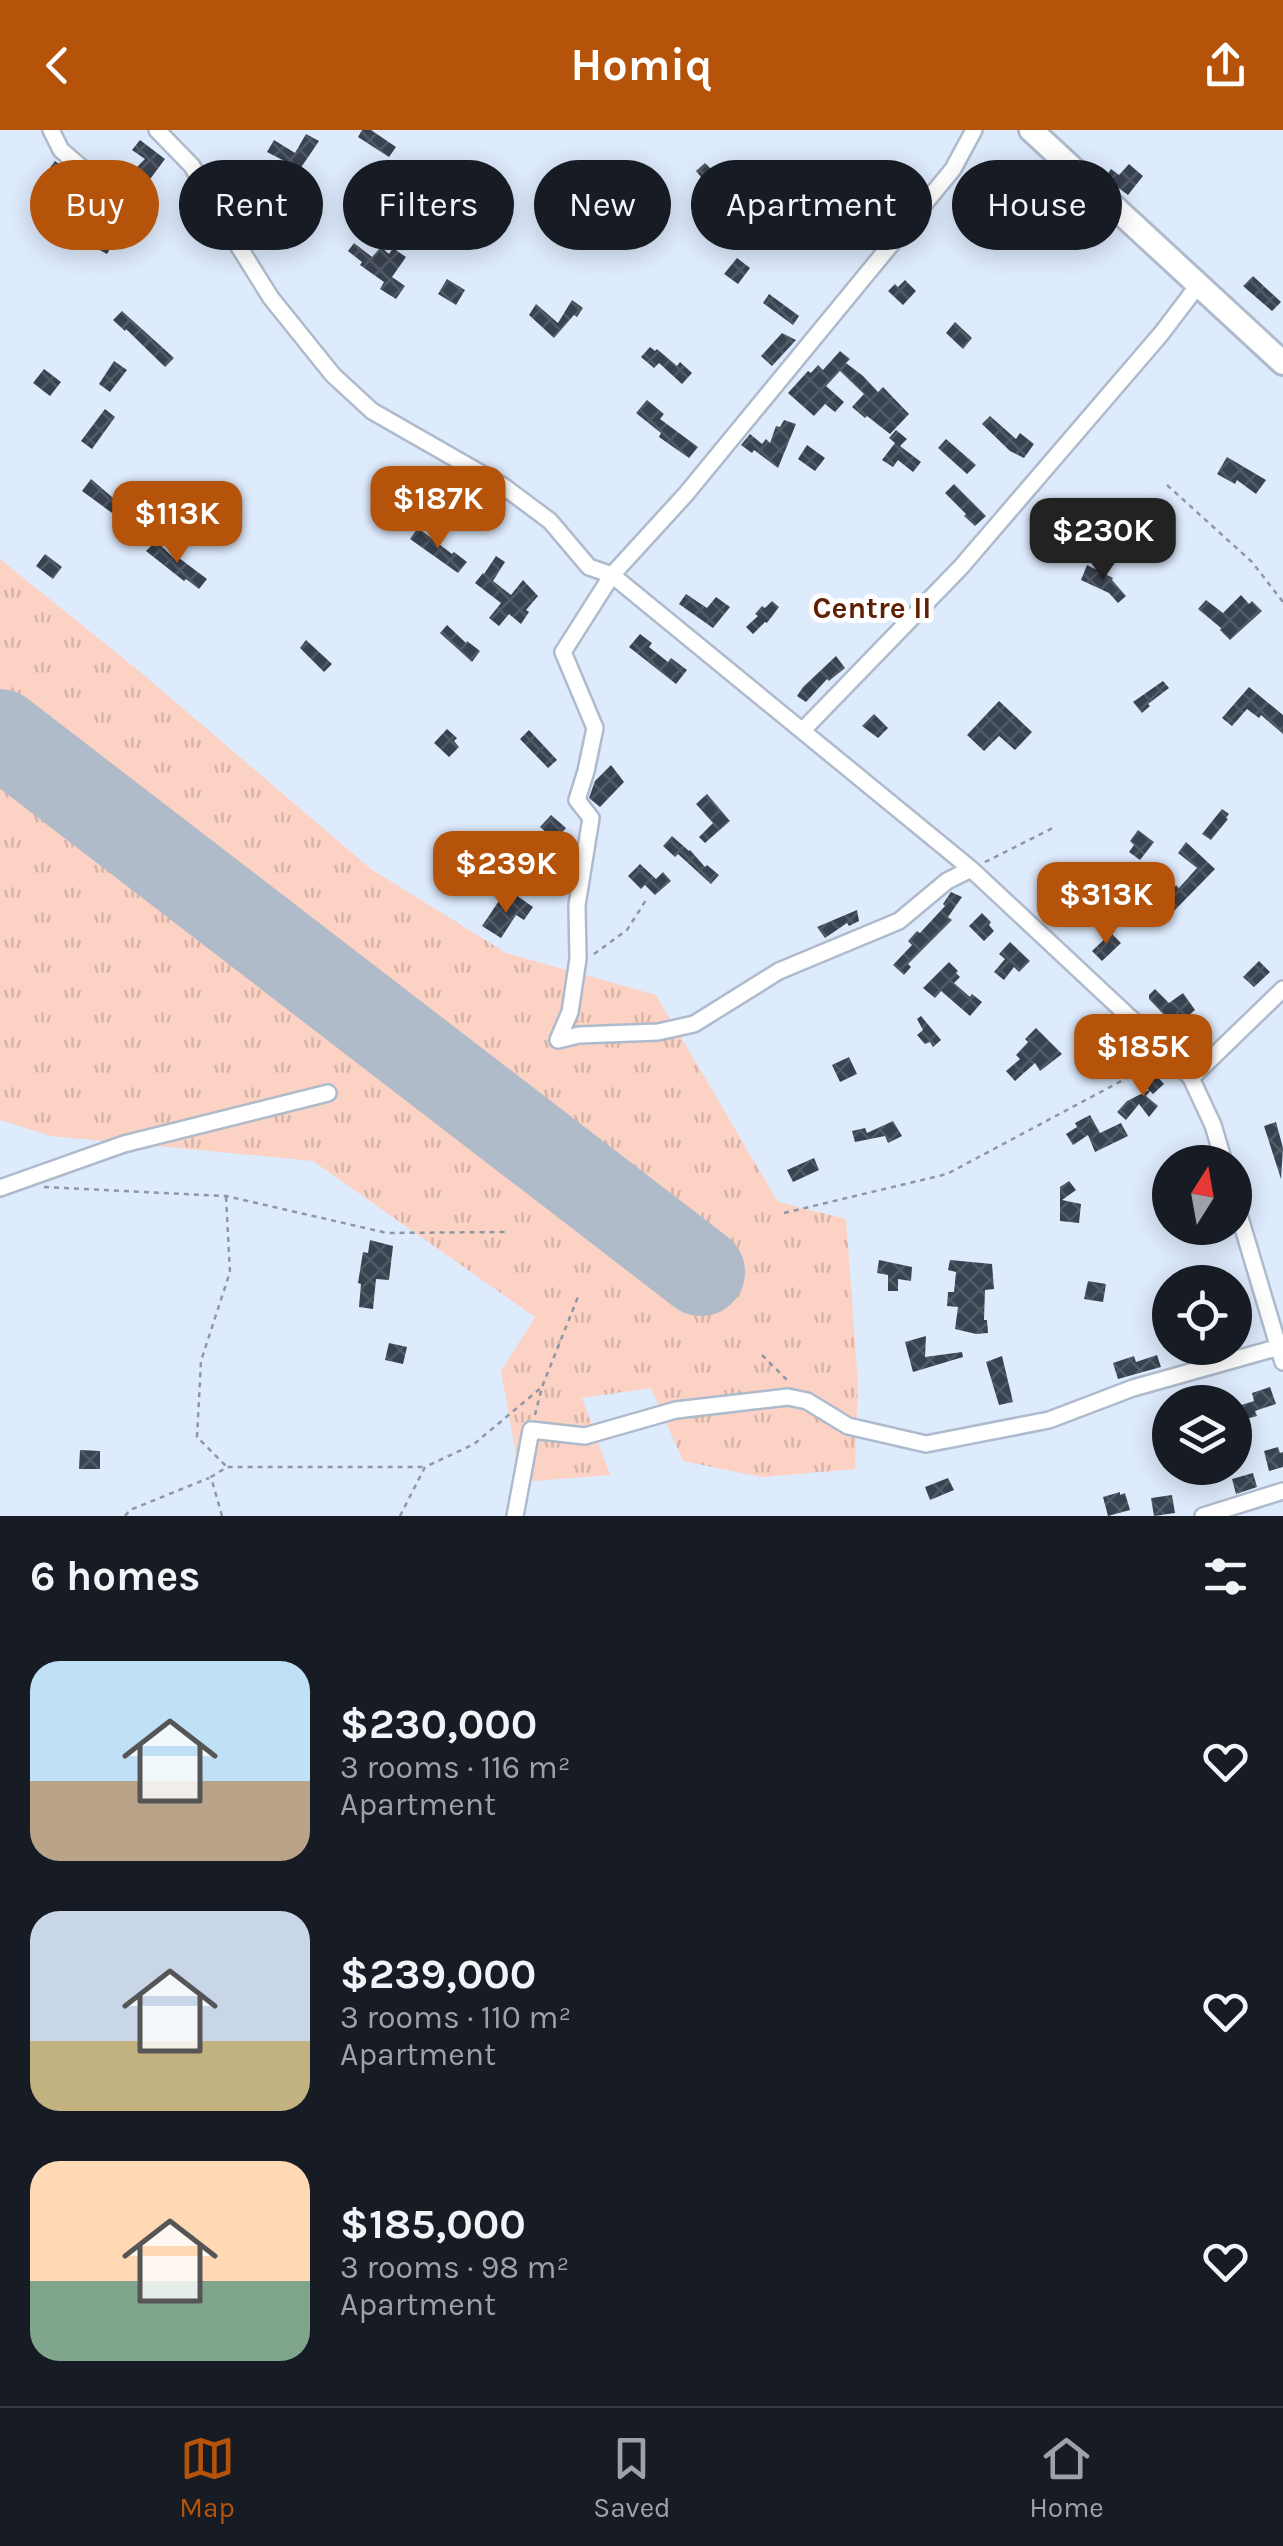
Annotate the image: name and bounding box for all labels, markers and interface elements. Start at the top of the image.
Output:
icon: back [30,38,85,93]
icon: share [1198,38,1253,93]
text: Homiq [570,39,713,91]
chip: Buy [30,160,159,250]
chip: Rent [179,160,323,250]
chip: Filters [343,160,514,250]
chip: New [534,160,671,250]
chip: Apartment [691,160,932,250]
chip: House [952,160,1122,250]
pin: $187K [368,466,508,551]
text: $187K [393,480,484,517]
pin: $113K [107,481,247,566]
text: $113K [134,495,220,532]
pin: $230K [1033,498,1173,583]
text: $230K [1052,512,1154,549]
district label: Centre II [813,590,931,626]
pin: $239K [436,831,576,916]
text: $239K [455,845,557,882]
pin: $313K [1036,862,1176,947]
text: $313K [1059,876,1153,913]
pin: $185K [1073,1014,1213,1099]
text: $185K [1096,1028,1190,1065]
north arrow [1152,1145,1252,1245]
map controls [1152,1145,1252,1485]
button: locate [1152,1265,1252,1365]
button: layers [1152,1385,1252,1485]
icon: filters [1198,1549,1253,1604]
text: 6 homes [30,1551,200,1601]
text: $230,000 [340,1699,537,1749]
icon: home [110,1701,230,1821]
icon: heart [1198,1734,1253,1789]
text: 3 rooms · 116 m² [340,1749,571,1786]
text: Apartment [340,1786,496,1823]
text: $239,000 [340,1949,536,1999]
icon: home [110,1951,230,2071]
icon: heart [1198,1984,1253,2039]
text: 3 rooms · 110 m² [340,1999,571,2036]
text: Apartment [340,2036,496,2073]
text: $185,000 [340,2199,526,2249]
icon: home [110,2201,230,2321]
icon: heart [1198,2234,1253,2289]
text: 3 rooms · 98 m² [340,2249,569,2286]
text: Apartment [340,2286,496,2323]
tab: Map [179,2431,235,2524]
tab: Saved [593,2431,671,2524]
tab: Home [1029,2431,1104,2524]

